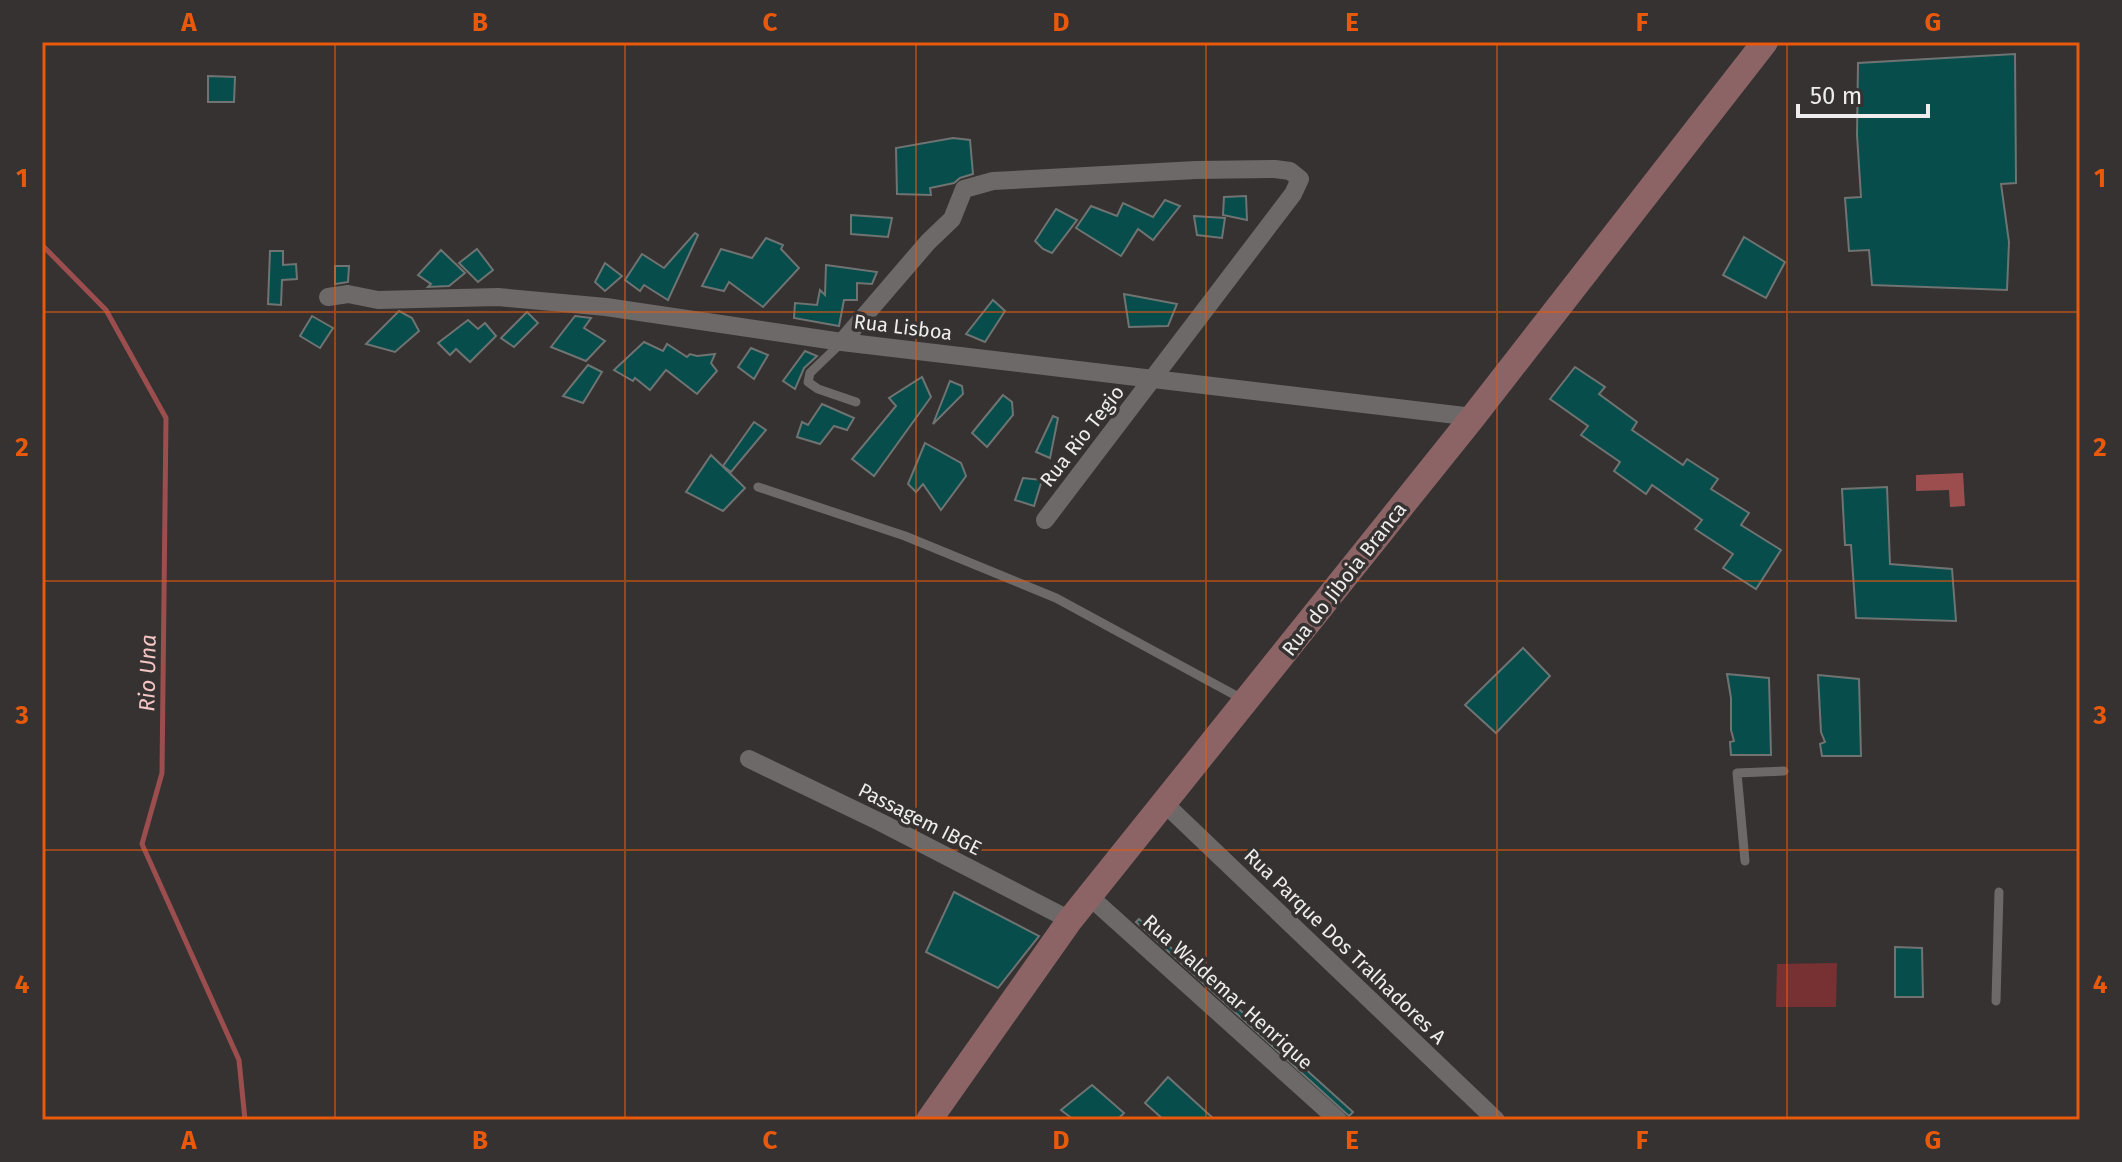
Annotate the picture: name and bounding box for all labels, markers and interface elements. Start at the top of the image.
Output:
text: A [180,7,197,38]
text: B [472,7,488,38]
text: C [763,7,778,38]
text: D [1053,7,1070,38]
text: E [1345,7,1359,38]
text: F [1636,7,1649,38]
text: G [1925,7,1941,38]
scale bar [1798,68,1928,118]
text: 50 m [1810,82,1862,110]
text: 1 [16,163,28,194]
text: 1 [2094,163,2106,194]
street label: Rua Lisboa [852,309,954,345]
street label: Rua Rio Tegio [1035,380,1129,492]
text: 2 [15,432,29,463]
text: 2 [2093,432,2107,463]
street label: Rua do Jiboia Branca [1277,498,1411,660]
water label: Rio Una [133,634,162,712]
text: 3 [14,700,29,731]
text: 3 [2092,700,2107,731]
street label: Passagem IBGE [854,778,986,860]
street label: Rua Parque Dos Tralhadores A [1239,843,1451,1049]
street label: Rua Waldemar Henrique [1138,909,1318,1075]
text: 4 [15,969,30,1000]
text: 4 [2093,969,2108,1000]
text: A [180,1125,197,1156]
text: B [472,1125,488,1156]
text: C [763,1125,778,1156]
text: D [1053,1125,1070,1156]
text: E [1345,1125,1359,1156]
text: F [1636,1125,1649,1156]
text: G [1925,1125,1941,1156]

